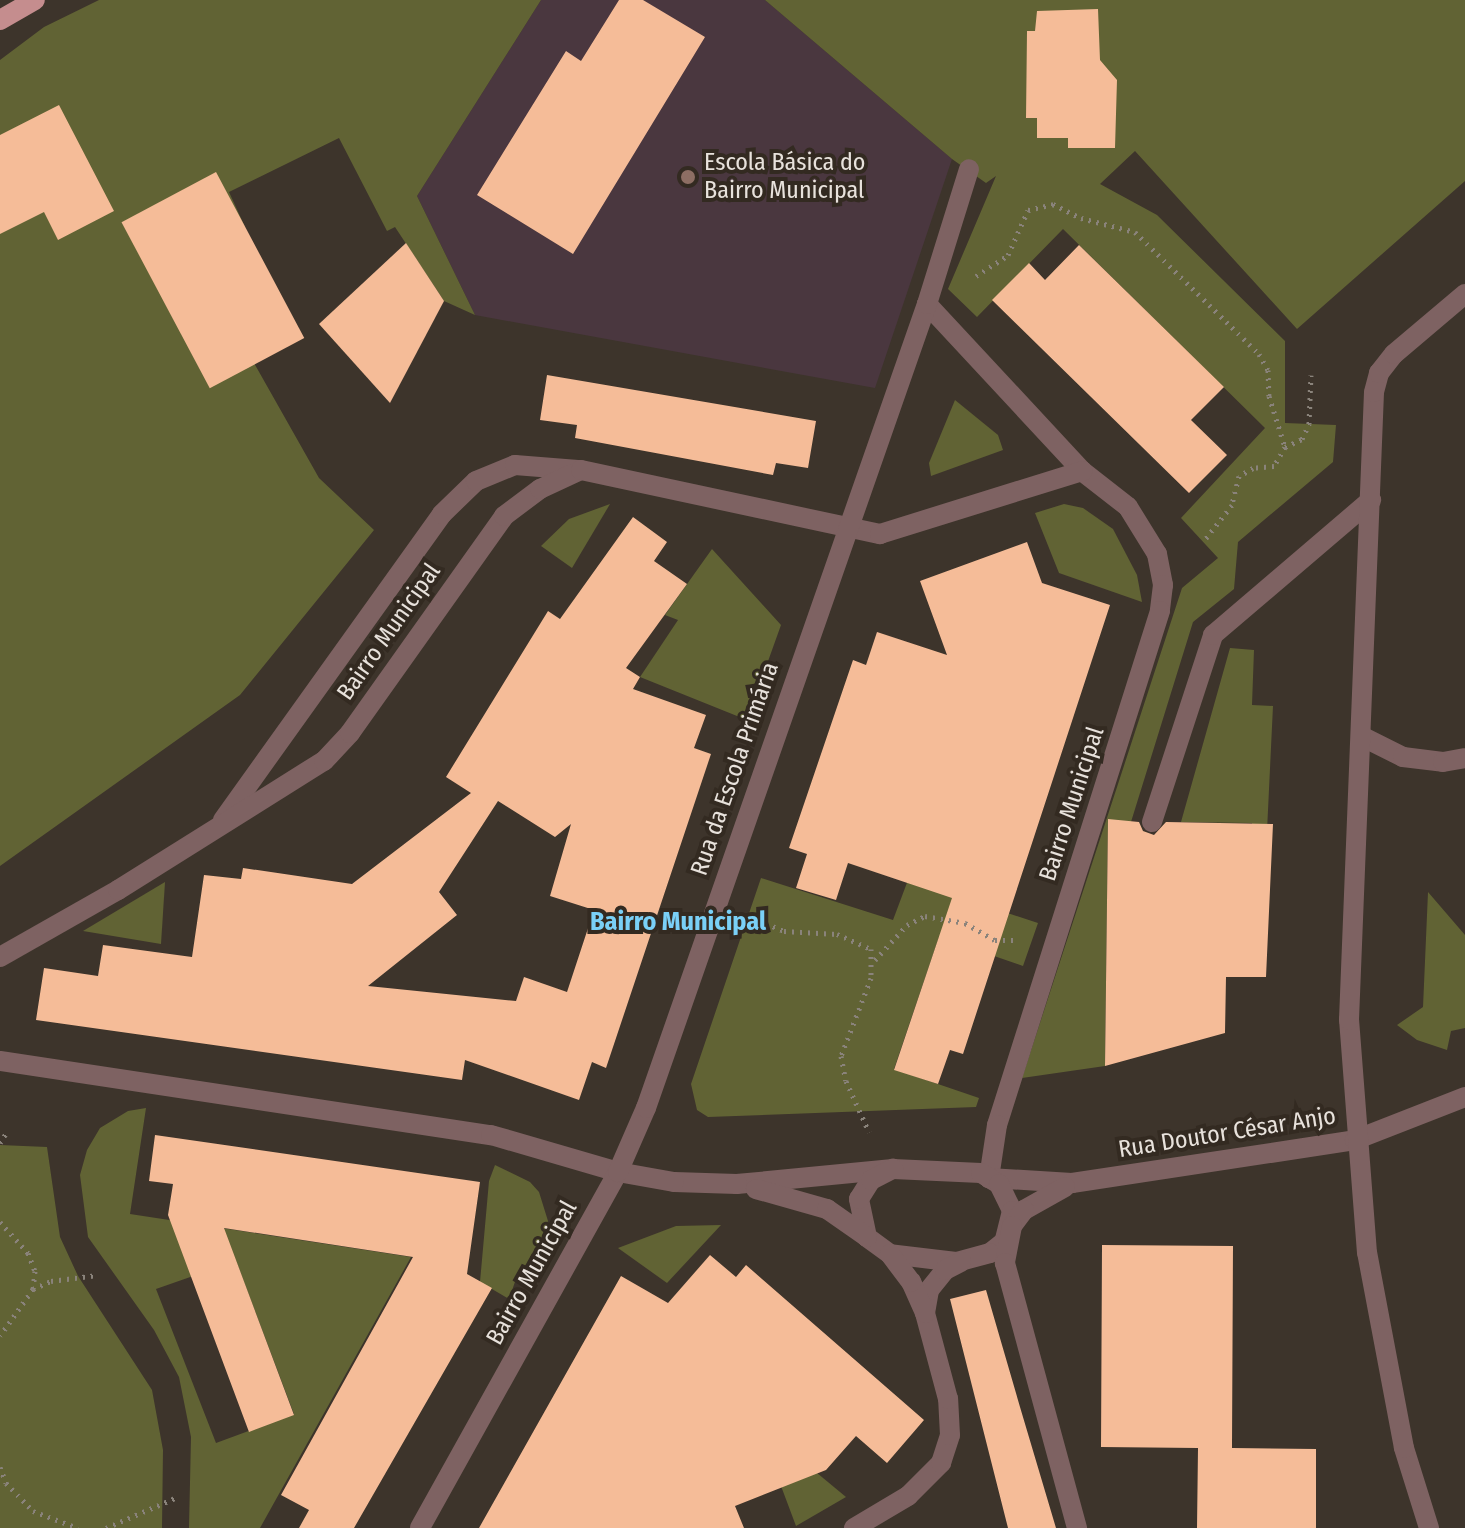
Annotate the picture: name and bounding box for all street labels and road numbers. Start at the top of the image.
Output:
street label: Bairro Municipal [331,558,447,706]
street label: Rua da Escola Primária [685,659,785,879]
street label: Bairro Municipal [1034,723,1110,885]
street label: Rua Doutor César Anjo [1116,1102,1338,1164]
street label: Bairro Municipal [481,1196,583,1350]

